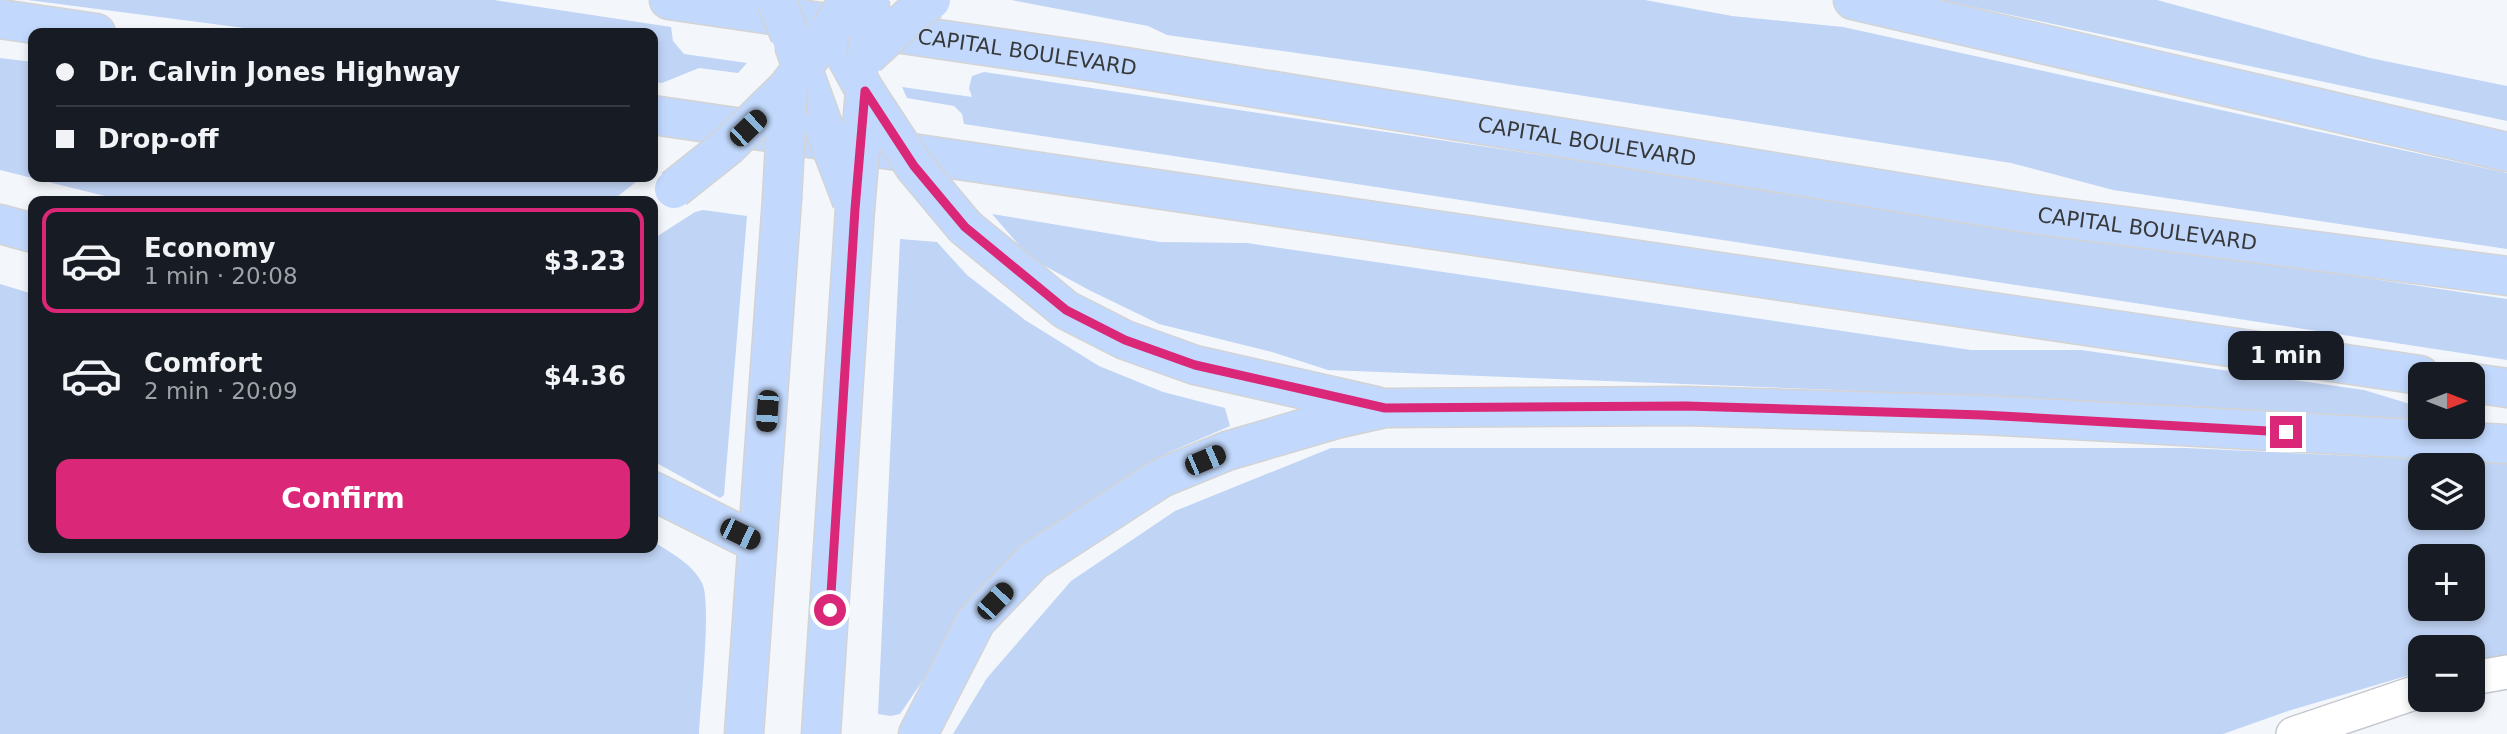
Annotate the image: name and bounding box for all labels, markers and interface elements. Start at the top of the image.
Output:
street label: CAPITAL BOULEVARD [916,24,1138,81]
text: Dr. Calvin Jones Highway [98,57,460,87]
car [726,106,771,150]
street label: CAPITAL BOULEVARD [1476,112,1698,171]
text: Drop-off [98,124,219,154]
street label: CAPITAL BOULEVARD [2036,203,2258,255]
icon: car [60,229,123,292]
text: Economy [144,233,275,263]
text: $3.23 [544,246,626,276]
text: 1 min · 20:08 [144,263,298,289]
callout: 1 min [2228,330,2344,380]
text: 1 min [2250,342,2322,368]
icon: car [60,344,123,407]
text: Comfort [144,348,262,378]
text: $4.36 [544,361,626,391]
north arrow [2408,362,2485,439]
map controls [2408,362,2485,712]
text: 2 min · 20:09 [144,378,298,404]
car [756,389,779,433]
route end [2270,416,2302,448]
car [1182,442,1229,478]
button: layers [2408,453,2485,530]
button: Confirm [56,459,630,539]
car [717,515,764,553]
button: + [2408,544,2485,621]
car [973,578,1018,624]
route start [814,594,846,626]
button: − [2408,635,2485,712]

